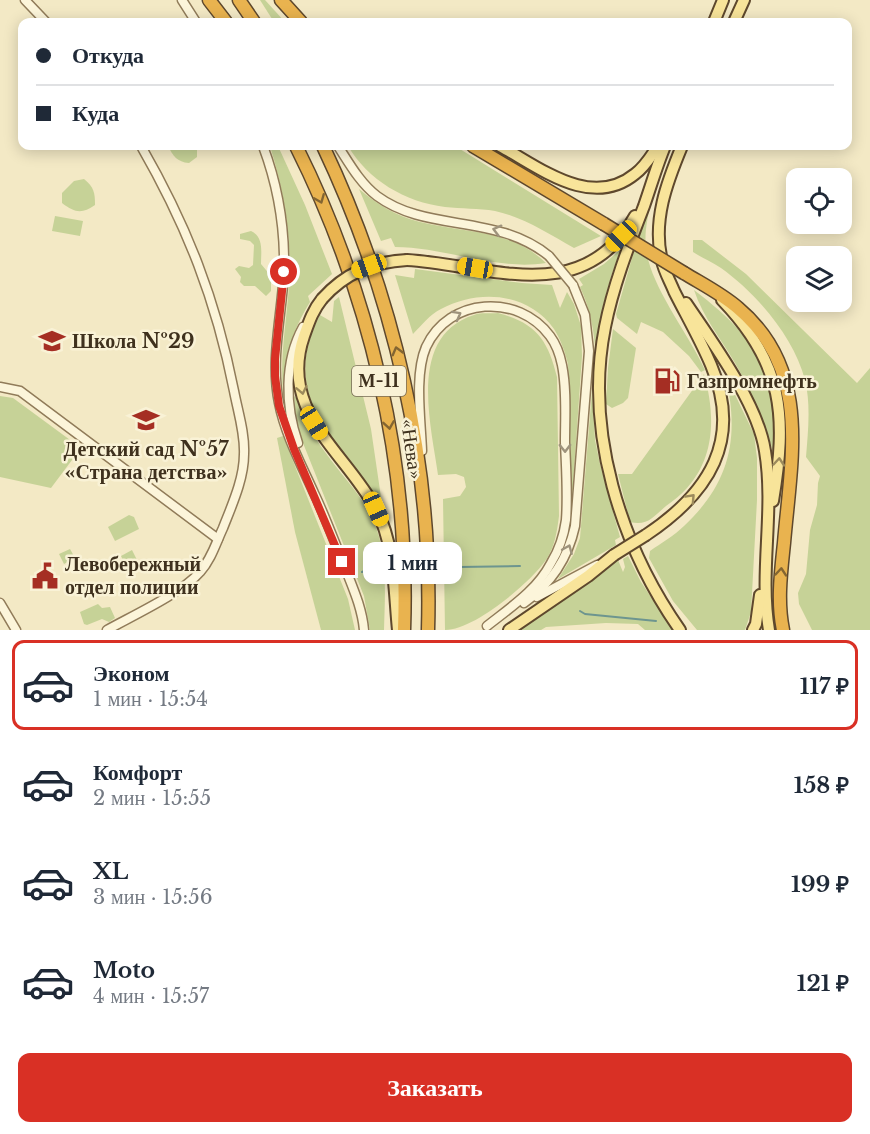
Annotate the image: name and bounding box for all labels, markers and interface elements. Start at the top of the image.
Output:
text: Откуда [72,42,144,69]
text: Куда [72,100,119,127]
map controls [786,168,852,312]
button: locate [786,168,852,234]
one-way arrow [313,192,325,203]
car [602,217,640,255]
one-way arrow [492,225,503,237]
button: layers [786,246,852,312]
car [349,251,389,281]
car [456,256,494,280]
route start [270,258,297,285]
one-way arrow [451,310,462,322]
school or university icon: Школа №29 [37,326,67,356]
place label: Школа №29 [72,329,194,353]
one-way arrow [391,346,404,356]
road number: М-11 [352,366,406,396]
fuel station icon: Газпромнефть [652,366,682,396]
place label: Газпромнефть [687,369,817,393]
one-way arrow [295,384,308,394]
car [297,403,331,443]
school or university icon: Детский сад №57 «Страна детства» [131,405,161,435]
street label: «Нева» [396,417,428,481]
one-way arrow [382,420,394,430]
place label: Детский сад №57 «Страна детства» [64,437,229,484]
one-way arrow [559,443,572,452]
one-way arrow [772,457,785,466]
car [360,489,392,529]
one-way arrow [684,495,695,506]
callout: 1 мин [363,541,462,583]
one-way arrow [561,545,573,556]
route end [328,548,355,575]
text: 1 мин [387,551,438,575]
place label: Левобережный отдел полиции [65,552,201,599]
public building icon: Левобережный отдел полиции [30,561,60,591]
one-way arrow [774,567,787,576]
icon: car [21,658,75,712]
text: Эконом [93,660,170,687]
text: 117 ₽ [800,673,849,700]
text: 1 мин · 15:54 [93,687,208,711]
icon: car [21,757,75,811]
text: Комфорт [93,759,182,786]
text: 158 ₽ [794,772,849,799]
text: 2 мин · 15:55 [93,786,211,810]
icon: car [21,856,75,910]
text: XL [93,858,128,885]
text: 199 ₽ [791,871,849,898]
text: 3 мин · 15:56 [93,885,213,909]
icon: car [21,955,75,1009]
text: Moto [93,957,155,984]
text: 121 ₽ [797,970,849,997]
text: 4 мин · 15:57 [93,984,209,1008]
button: Заказать [18,1053,852,1122]

